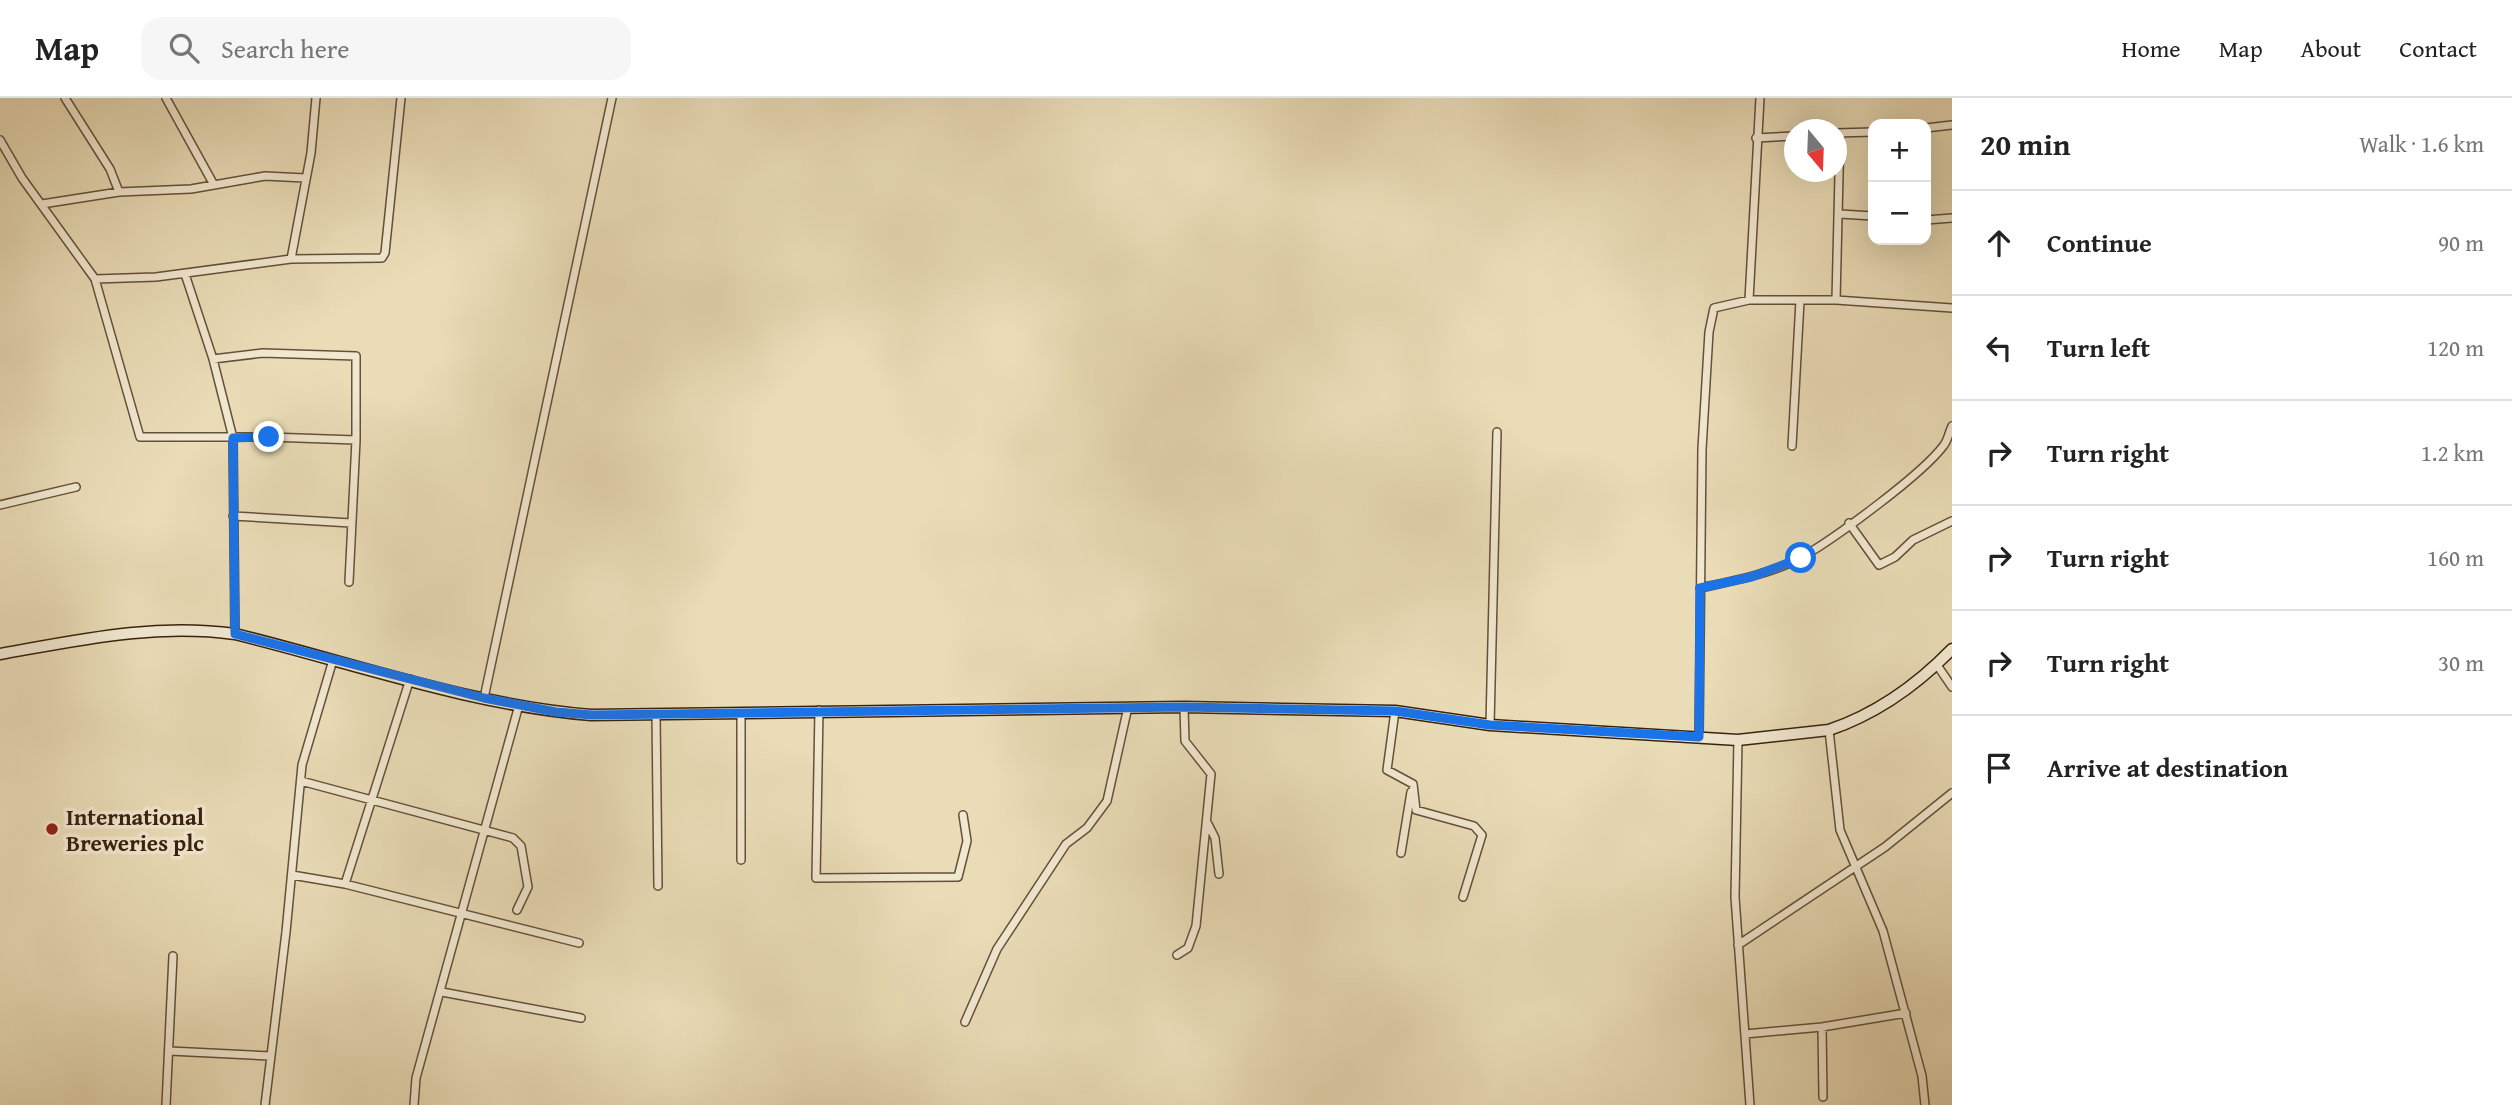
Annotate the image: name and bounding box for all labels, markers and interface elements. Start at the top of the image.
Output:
search box [141,17,631,80]
text: Map [35,24,99,72]
icon: search [165,29,203,67]
text: Search here [221,29,349,68]
text: Home [2122,31,2181,66]
text: Map [2219,31,2263,66]
text: About [2301,31,2361,66]
text: Contact [2399,31,2477,66]
north arrow [1784,119,1847,182]
map controls [1868,119,1931,245]
button: + [1868,119,1931,182]
text: 20 min [1980,122,2070,166]
text: Walk · 1.6 km [2359,127,2484,160]
button: − [1868,182,1931,245]
text: Continue [2047,223,2152,262]
icon: ahead [1980,224,2018,262]
text: 90 m [2438,226,2484,259]
text: Turn left [2047,328,2150,367]
icon: left [1980,329,2018,367]
text: 120 m [2427,331,2484,364]
route end [253,421,284,452]
text: Turn right [2047,433,2169,472]
icon: right [1980,434,2018,472]
text: 1.2 km [2421,436,2484,469]
text: Turn right [2047,538,2169,577]
icon: right [1980,539,2018,577]
text: 160 m [2427,541,2484,574]
route start [1785,542,1816,573]
text: Turn right [2047,643,2169,682]
icon: right [1980,644,2018,682]
text: 30 m [2438,646,2484,679]
text: Arrive at destination [2047,748,2288,787]
icon: arrive [1980,749,2018,787]
place label: International Breweries plc [66,800,204,859]
marker: International Breweries plc [44,821,60,837]

